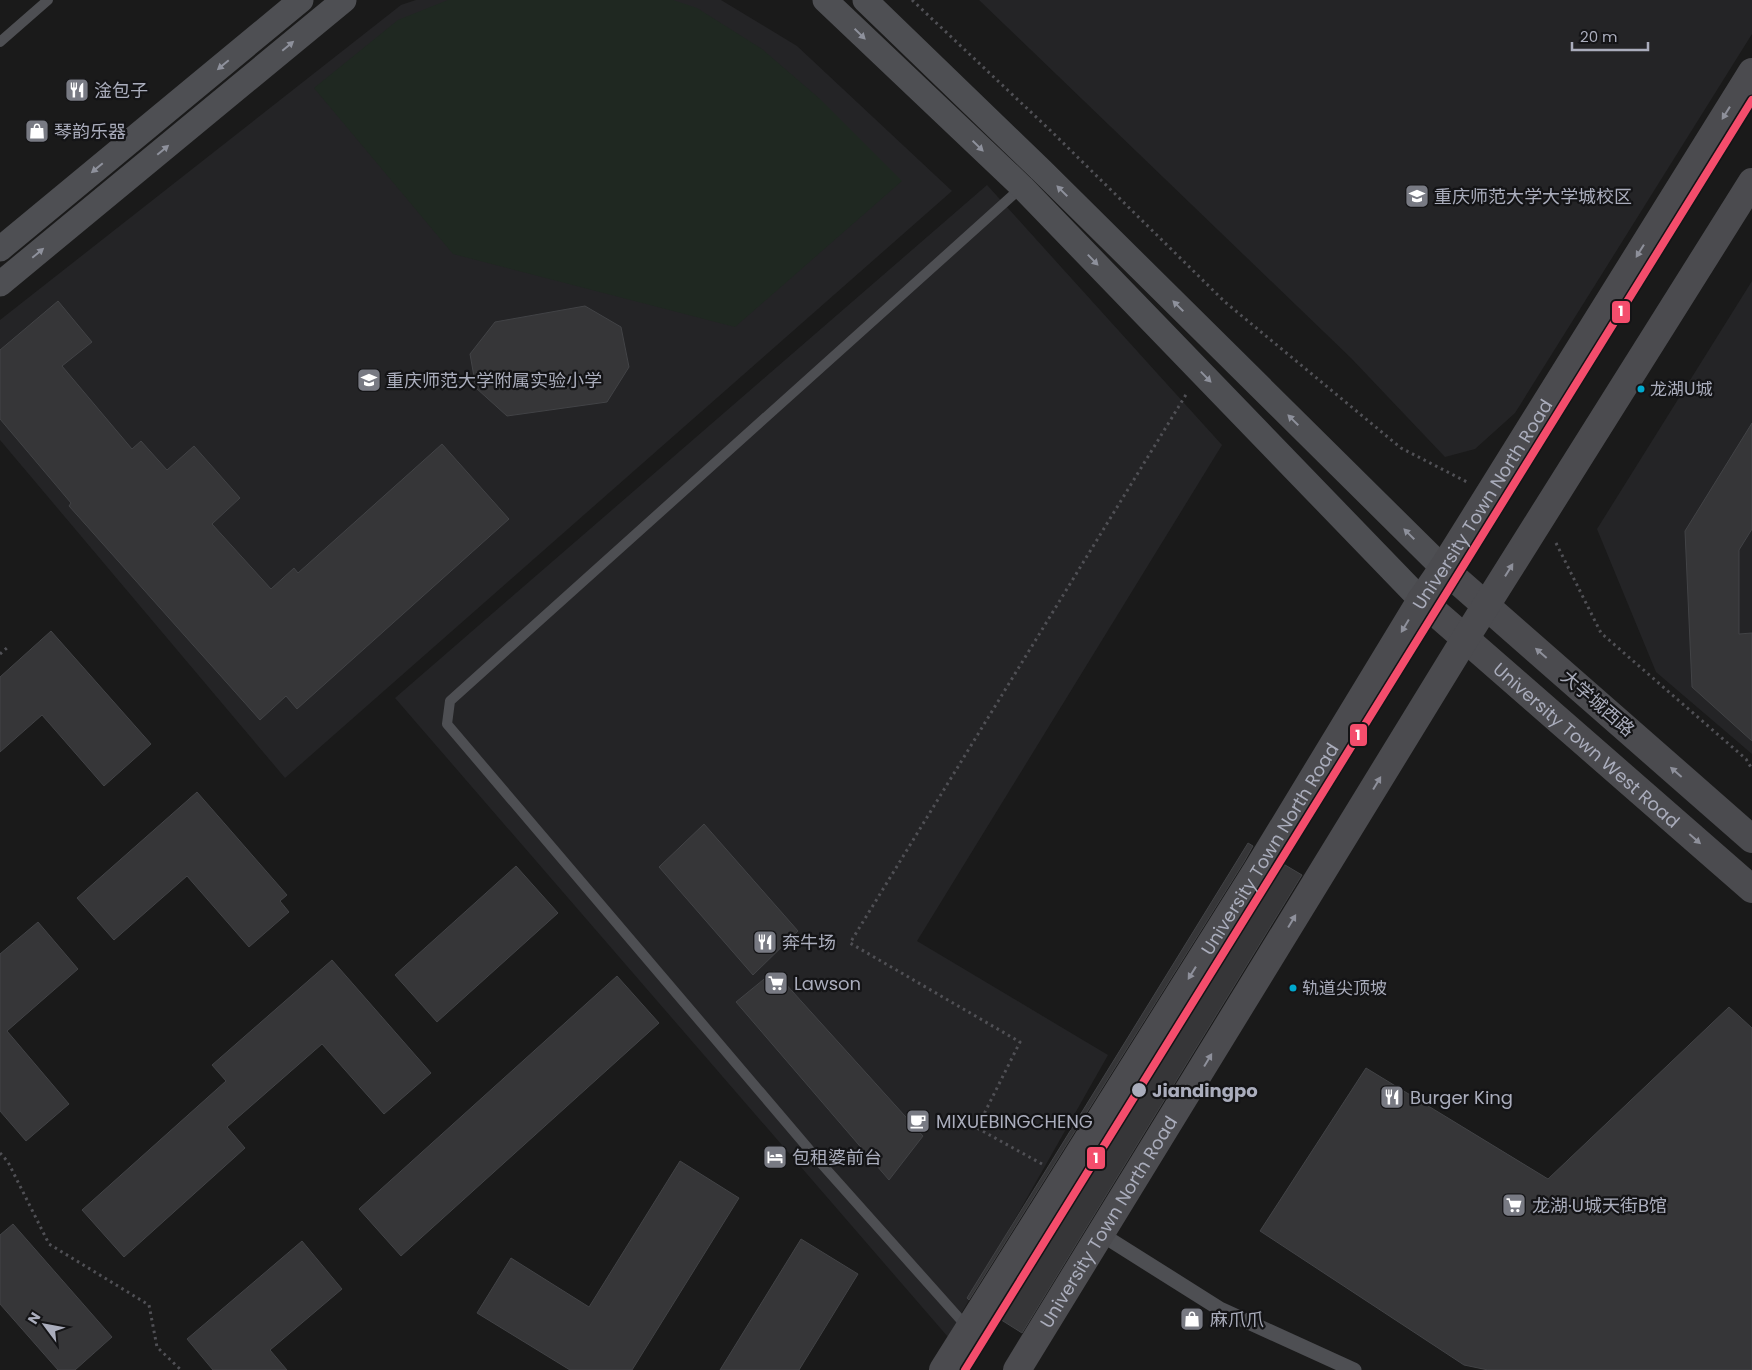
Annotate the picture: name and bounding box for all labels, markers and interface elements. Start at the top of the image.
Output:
scale bar [1572,20,1648,52]
text: 20 m [1580,26,1618,47]
one-way arrow [854,28,866,40]
one-way arrow [281,41,294,52]
one-way arrow [216,59,229,70]
restaurant icon: 淦包子 [64,77,90,103]
place label: 淦包子 [94,78,148,103]
one-way arrow [1722,107,1731,120]
shop icon: 琴韵乐器 [24,118,50,144]
place label: 琴韵乐器 [54,119,126,144]
one-way arrow [972,139,984,151]
one-way arrow [156,144,169,155]
one-way arrow [91,163,104,174]
school or university icon: 重庆师范大学大学城校区 [1404,183,1430,209]
place label: 重庆师范大学大学城校区 [1434,184,1632,209]
one-way arrow [1056,185,1068,197]
one-way arrow [1636,245,1645,258]
one-way arrow [31,248,44,259]
one-way arrow [1087,254,1099,266]
one-way arrow [1172,300,1184,312]
line badge: 1 [1611,300,1631,324]
text: 1 [1618,301,1624,321]
school or university icon: 重庆师范大学附属实验小学 [356,367,382,393]
place label: 重庆师范大学附属实验小学 [386,368,602,393]
one-way arrow [1200,371,1212,383]
place label: 龙湖U城 [1650,377,1712,401]
marker: 龙湖U城 [1636,384,1646,394]
street label: University Town North Road [1406,394,1558,614]
one-way arrow [1287,414,1299,426]
one-way arrow [1403,528,1415,540]
one-way arrow [1504,564,1514,577]
one-way arrow [1401,620,1410,633]
one-way arrow [1535,647,1547,659]
street label: University Town West Road [1488,656,1685,833]
street label: 大学城西路 [1556,664,1640,742]
line badge: 1 [1349,723,1368,747]
text: 1 [1355,725,1361,745]
street label: University Town North Road [1194,738,1344,959]
one-way arrow [1670,767,1682,778]
one-way arrow [1373,776,1382,789]
one-way arrow [1689,833,1701,845]
one-way arrow [1288,915,1297,928]
restaurant icon: 奔牛场 [752,929,778,955]
place label: 奔牛场 [782,930,836,955]
one-way arrow [1187,967,1197,980]
supermarket icon: Lawson [763,970,789,996]
place label: Lawson [794,971,861,996]
place label: 轨道尖顶坡 [1302,976,1387,1000]
marker: 轨道尖顶坡 [1288,983,1298,993]
one-way arrow [1203,1053,1212,1066]
place label: Jiandingpo [1152,1078,1258,1103]
marker: Jiandingpo [1130,1081,1148,1099]
restaurant icon: Burger King [1379,1084,1405,1110]
place label: Burger King [1410,1085,1513,1110]
cafe icon: MIXUEBINGCHENG [905,1108,931,1134]
place label: MIXUEBINGCHENG [936,1109,1093,1134]
street label: University Town North Road [1033,1111,1182,1332]
hotel icon: 包租婆前台 [762,1144,788,1170]
place label: 包租婆前台 [792,1145,882,1170]
line badge: 1 [1086,1146,1106,1170]
text: 1 [1093,1148,1099,1168]
supermarket icon: 龙湖·U城天街B馆 [1501,1192,1527,1218]
place label: 龙湖·U城天街B馆 [1532,1193,1667,1218]
north arrow [20,1300,70,1350]
shop icon: 麻爪爪 [1179,1306,1205,1332]
place label: 麻爪爪 [1210,1307,1264,1332]
text: N [23,1308,45,1328]

